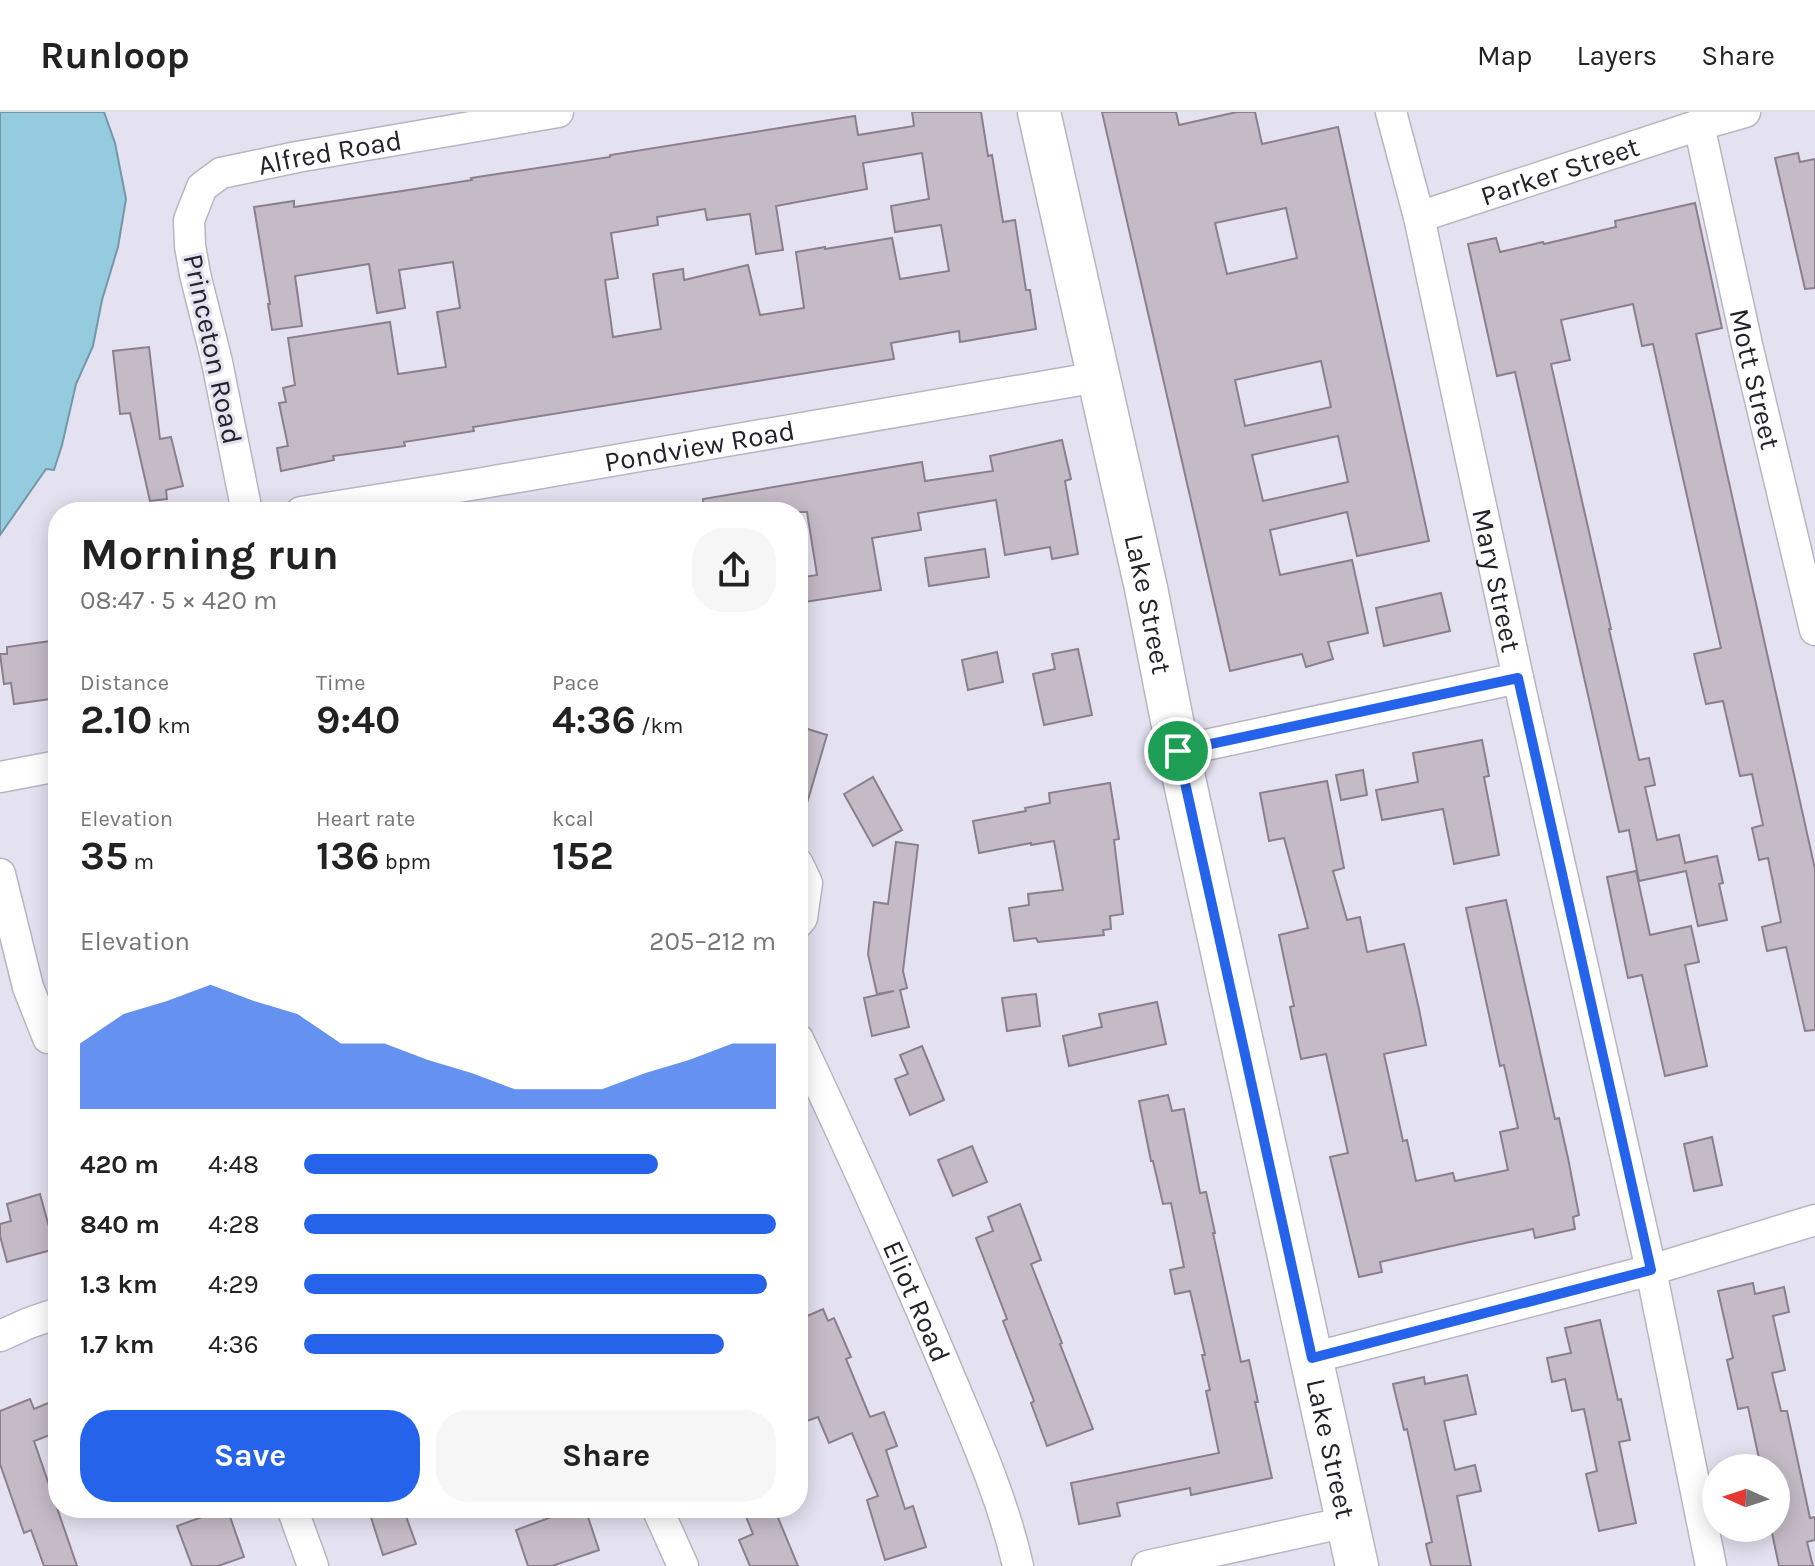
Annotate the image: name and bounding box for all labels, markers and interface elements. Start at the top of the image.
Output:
text: Runloop [40,33,190,78]
text: Map [1477,39,1532,72]
text: Layers [1576,39,1657,72]
text: Share [1701,39,1775,72]
street label: Alfred Road [255,123,404,181]
street label: Parker Street [1476,129,1643,212]
street label: Princeton Road [177,251,249,447]
street label: Mott Street [1723,305,1788,453]
street label: Pondview Road [602,413,797,478]
street label: Mary Street [1466,505,1528,655]
button: share [692,528,776,612]
text: Morning run [80,529,339,580]
street label: Lake Street [1118,531,1179,677]
text: 08:47 · 5 × 420 m [80,585,277,616]
text: Distance [80,670,169,696]
text: Time [316,670,365,696]
text: Pace [552,670,599,696]
text: 2.10 [80,696,152,743]
text: 9:40 [316,696,400,743]
text: 4:36 [552,696,636,743]
text: km [152,713,191,739]
text: /km [636,713,683,739]
pin [1144,717,1212,785]
icon: arrive [1156,729,1200,773]
text: Elevation [80,806,173,832]
text: Heart rate [316,806,415,832]
text: kcal [552,806,594,832]
text: 35 [80,832,128,879]
text: 136 [316,832,379,879]
text: 152 [552,832,614,879]
text: m [128,849,154,875]
text: bpm [379,849,431,875]
text: Elevation [80,926,190,957]
text: 205–212 m [649,926,776,957]
text: 420 m [80,1149,159,1180]
text: 4:48 [208,1149,259,1180]
text: 840 m [80,1209,160,1240]
text: 4:28 [208,1209,260,1240]
street label: Eliot Road [876,1235,958,1367]
text: 1.3 km [80,1269,158,1300]
text: 4:29 [208,1269,259,1300]
text: 1.7 km [80,1329,154,1360]
text: 4:36 [208,1329,259,1360]
street label: Lake Street [1300,1375,1363,1521]
button: Save [80,1410,420,1502]
button: Share [436,1410,776,1502]
north arrow [1702,1454,1790,1542]
map controls [1702,1454,1790,1542]

